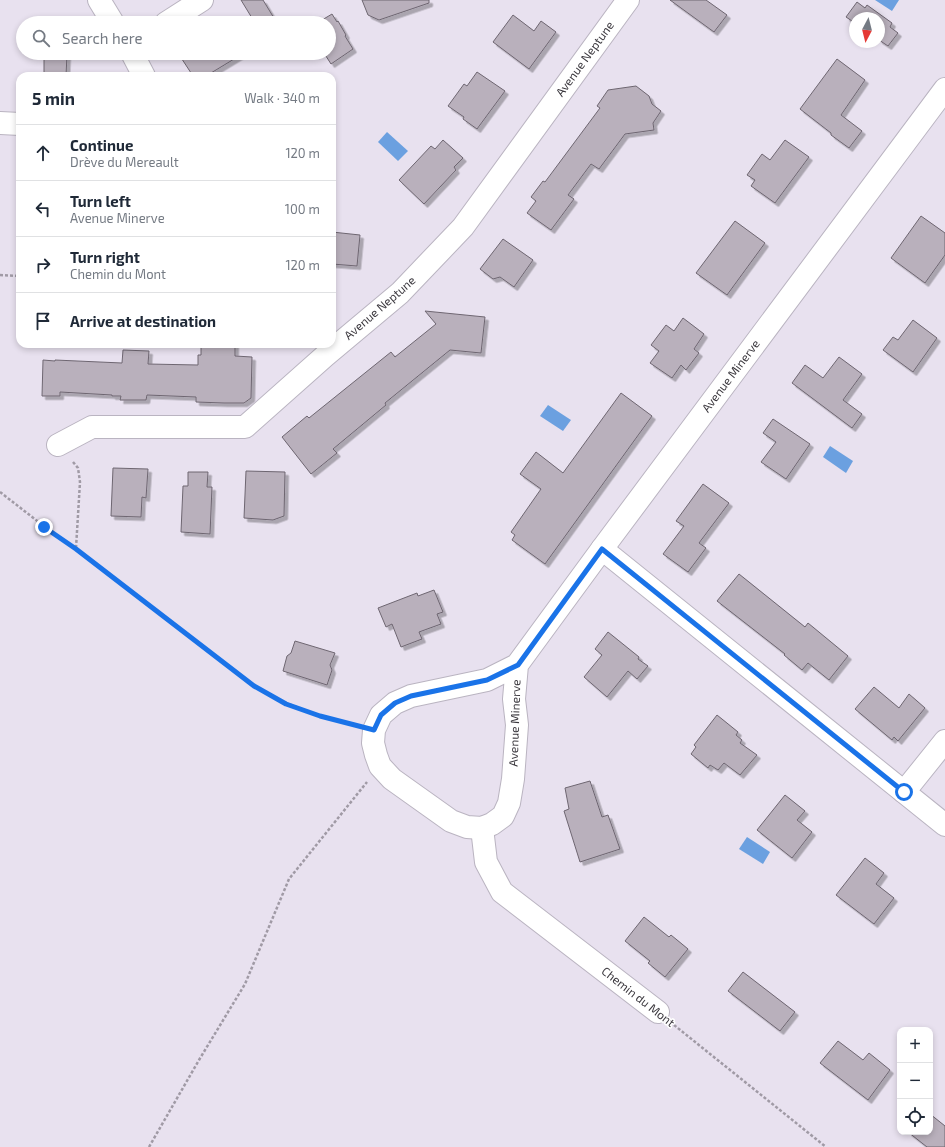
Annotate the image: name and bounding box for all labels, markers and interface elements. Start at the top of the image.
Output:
north arrow [849,12,885,48]
search box [16,16,336,60]
street label: Avenue Neptune [552,18,616,99]
icon: search [30,27,52,49]
text: Search here [62,29,143,47]
text: 5 min [32,88,75,108]
text: Walk · 340 m [244,90,320,106]
text: Continue [70,136,133,154]
icon: ahead [32,142,54,164]
text: 120 m [285,145,320,161]
text: Drève du Mereault [70,154,179,170]
text: Turn left [70,192,131,210]
icon: left [32,198,54,220]
text: 100 m [285,201,320,217]
text: Avenue Minerve [70,210,165,226]
text: Turn right [70,248,140,266]
icon: right [32,254,54,276]
text: 120 m [285,257,320,273]
text: Chemin du Mont [70,266,166,282]
street label: Avenue Neptune [341,273,418,342]
icon: arrive [32,310,54,332]
text: Arrive at destination [70,312,216,330]
street label: Avenue Minerve [698,336,762,414]
route end [35,518,53,536]
street label: Avenue Minerve [505,679,523,767]
route start [895,783,913,801]
street label: Chemin du Mont [599,963,678,1029]
map controls [897,1027,933,1135]
button: + [897,1027,933,1063]
button: − [897,1063,933,1099]
button: locate [897,1099,933,1135]

